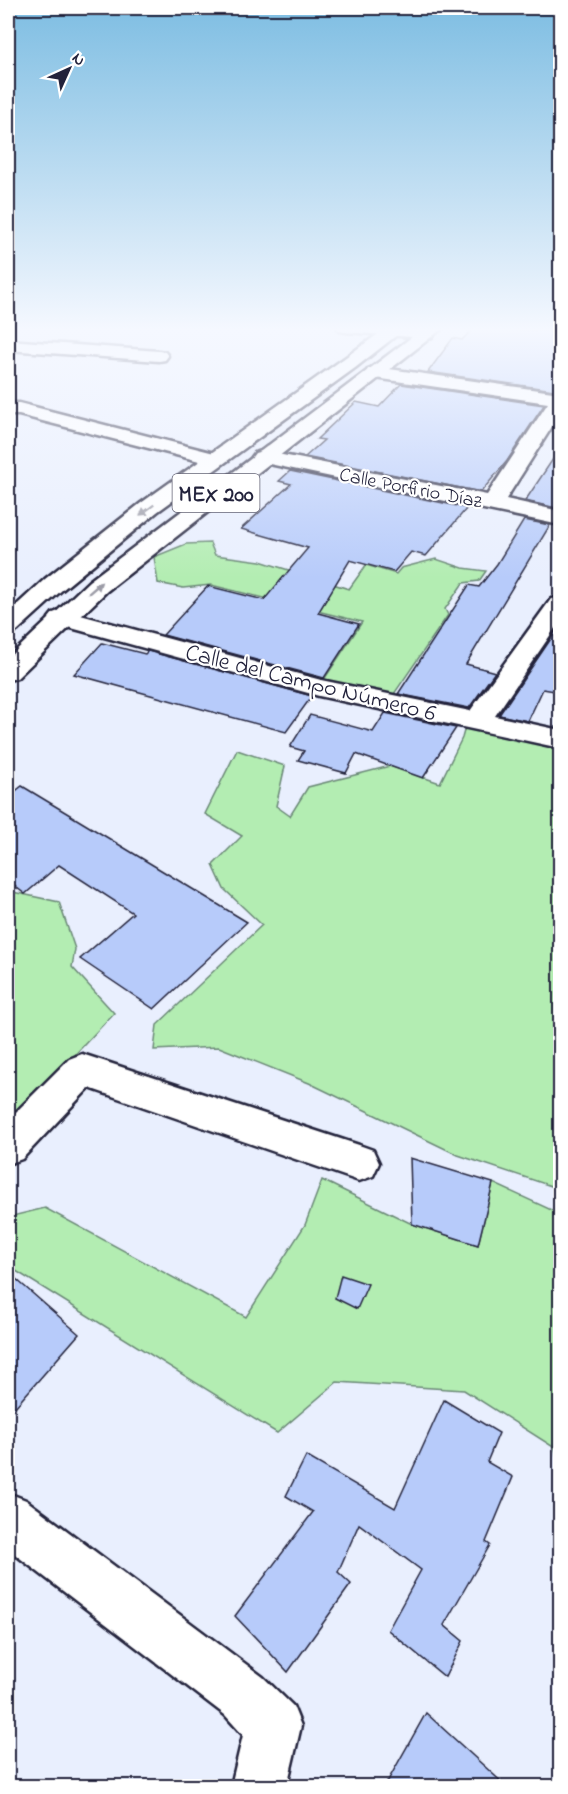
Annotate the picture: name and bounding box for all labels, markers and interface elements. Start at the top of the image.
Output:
north arrow [39,39,99,99]
text: N [66,47,91,72]
street label: Calle Porfirio Díaz [337,461,485,518]
road number: MEX 200 [172,474,260,512]
one-way arrow [140,504,156,516]
one-way arrow [87,582,102,595]
street label: Calle del Campo Número 6 [181,636,440,733]

